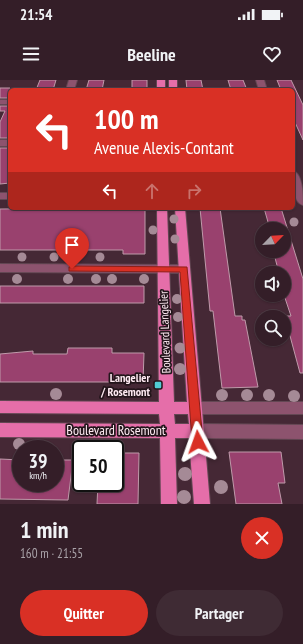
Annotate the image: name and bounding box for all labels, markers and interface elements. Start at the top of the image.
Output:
text: 21:54 [20,5,52,24]
icon: menu [20,43,42,65]
text: Beeline [127,43,176,66]
icon: heart [261,43,283,65]
text: 100 m [94,100,158,137]
icon: left [28,104,80,156]
text: Avenue Alexis-Contant [94,136,234,159]
icon: left [99,180,121,202]
icon: ahead [141,180,163,202]
icon: right [183,180,205,202]
north arrow [255,222,291,258]
map controls [255,222,291,346]
pin [55,228,89,269]
icon: arrive [61,234,83,256]
button: sound [255,266,291,302]
street label: Boulevard Langelier [156,290,173,374]
button: search [255,310,291,346]
place label: Langelier / Rosemont [100,370,151,399]
marker: Langelier / Rosemont [153,380,163,390]
street label: Boulevard Rosemont [66,421,166,439]
position arrow [177,421,219,463]
speed limit sign: 50 [72,440,124,492]
text: 39 [28,448,48,474]
text: km/h [29,469,47,482]
text: 1 min [20,514,68,545]
button: close [241,517,283,559]
text: 160 m · 21:55 [20,545,83,562]
button: Quitter [20,590,148,636]
button: Partager [156,590,283,636]

